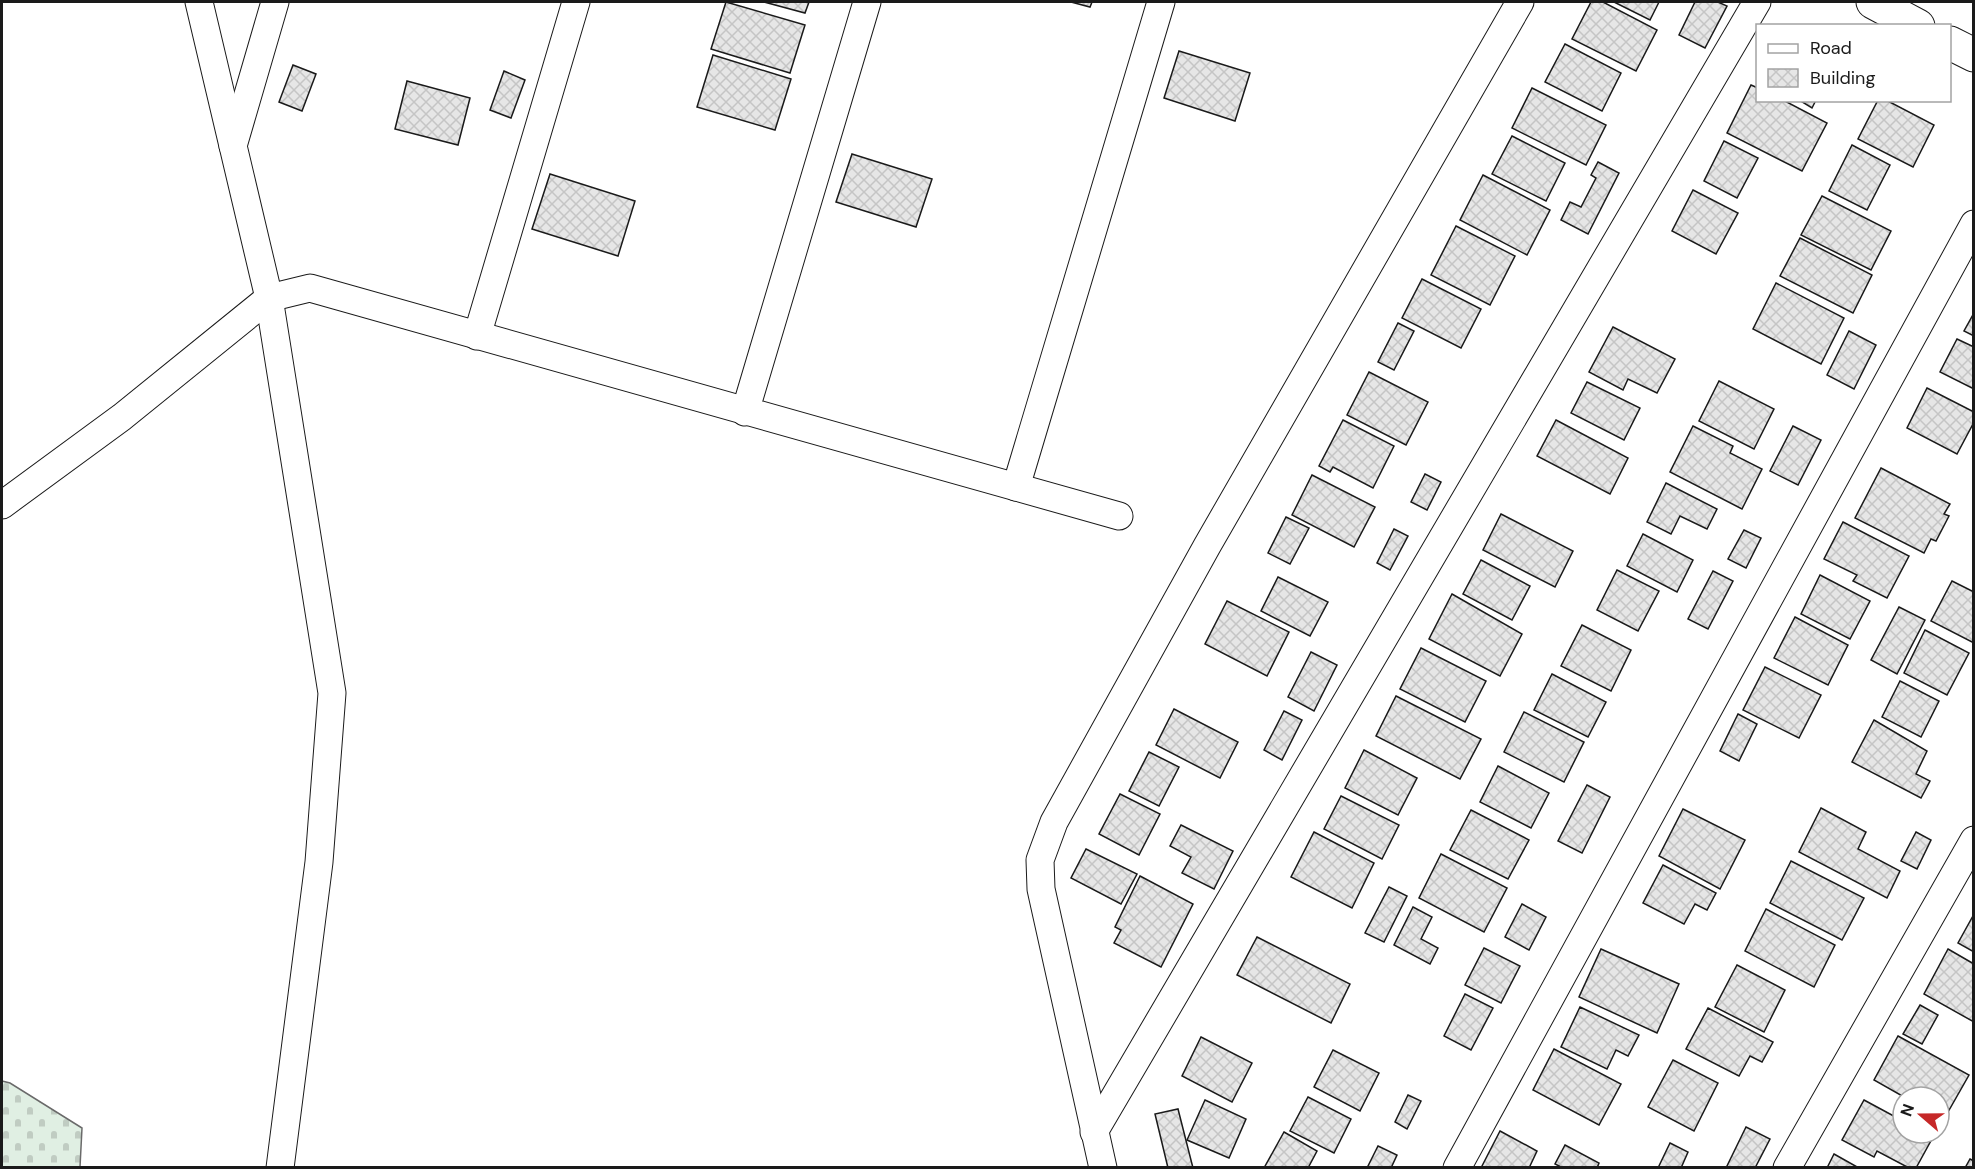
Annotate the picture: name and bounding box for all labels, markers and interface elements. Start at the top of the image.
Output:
legend [1756,24,1951,102]
text: Road [1810,36,1852,60]
text: Building [1810,66,1875,90]
north arrow [1891,1085,1951,1145]
text: N [1896,1101,1919,1119]

